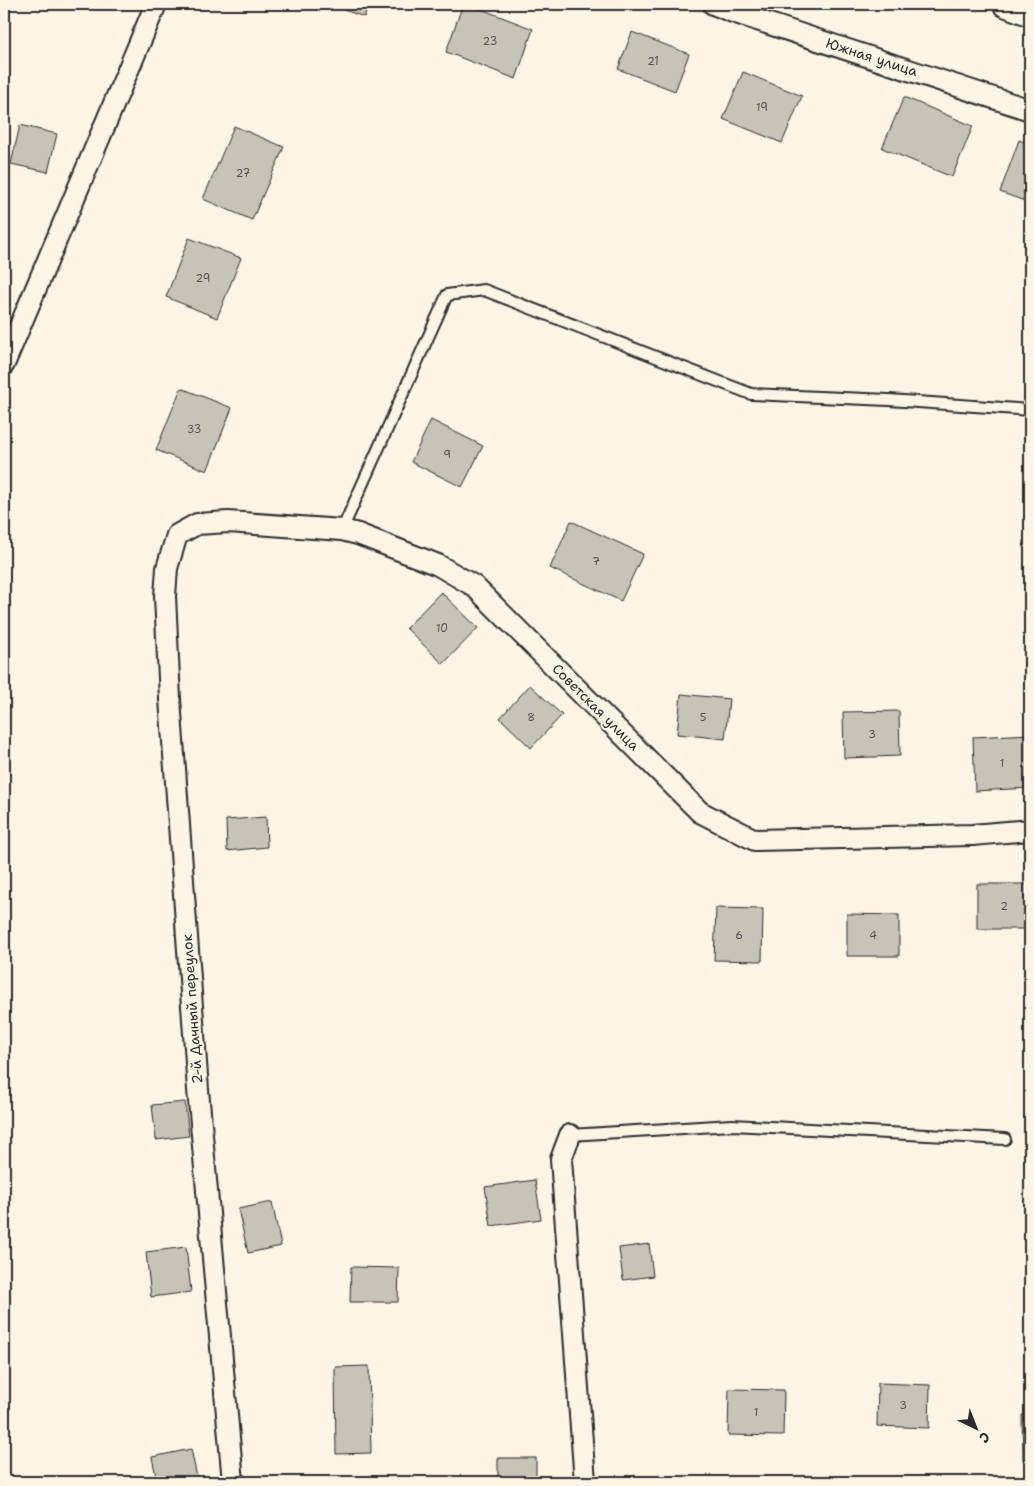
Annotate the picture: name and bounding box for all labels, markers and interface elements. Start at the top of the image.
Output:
house number: 23 [483,34,497,49]
street label: Южная улица [824,34,920,80]
house number: 21 [647,54,659,69]
house number: 19 [756,100,768,115]
house number: 27 [236,166,251,181]
house number: 29 [196,271,210,286]
house number: 33 [187,422,201,437]
house number: 9 [443,447,451,462]
house number: 7 [592,554,600,569]
house number: 10 [436,621,448,636]
street label: Советская улица [549,660,644,755]
house number: 8 [527,710,535,725]
house number: 5 [700,710,707,725]
house number: 3 [868,727,876,742]
house number: 1 [1000,756,1004,771]
house number: 2 [1000,899,1008,914]
house number: 6 [735,928,743,943]
house number: 4 [869,928,877,943]
street label: 2-й Дачный переулок [178,933,206,1085]
house number: 3 [899,1398,907,1413]
north arrow [952,1404,1002,1454]
house number: 1 [754,1405,758,1420]
text: С [976,1428,994,1447]

